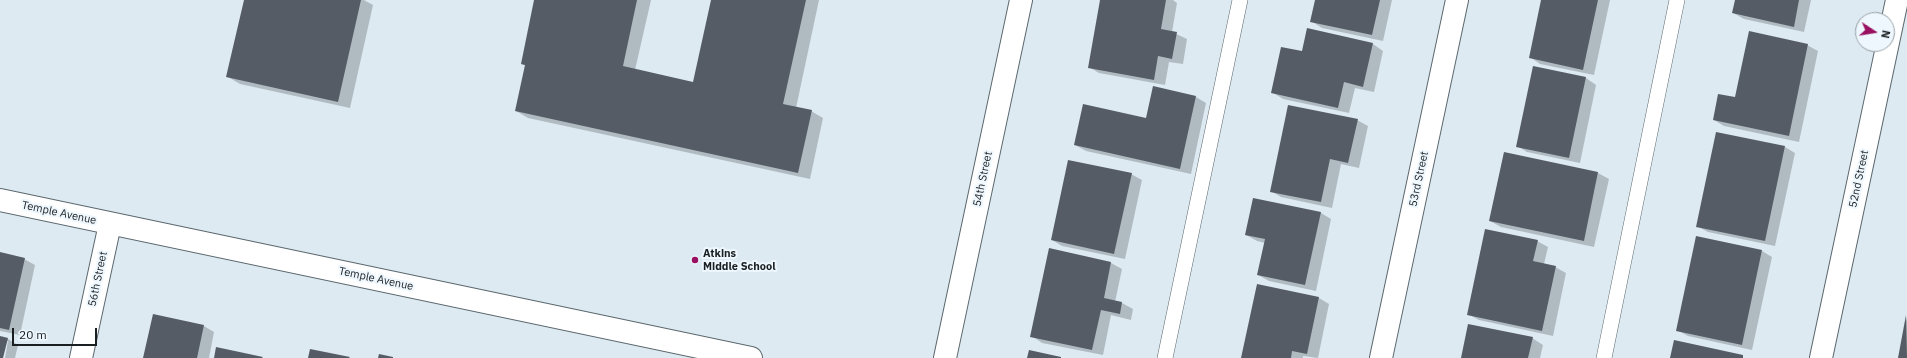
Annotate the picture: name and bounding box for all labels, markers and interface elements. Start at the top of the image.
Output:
north arrow [1855,12,1895,52]
text: N [1878,29,1893,40]
street label: 52nd Street [1846,149,1872,209]
street label: 54th Street [971,150,995,208]
street label: 53rd Street [1407,150,1431,208]
street label: Temple Avenue [20,199,98,227]
place label: Atkins Middle School [703,247,775,273]
street label: 56th Street [86,250,110,308]
marker: Atkins Middle School [690,255,700,265]
street label: Temple Avenue [337,265,415,293]
scale bar [14,320,99,346]
text: 20 m [19,327,47,342]

